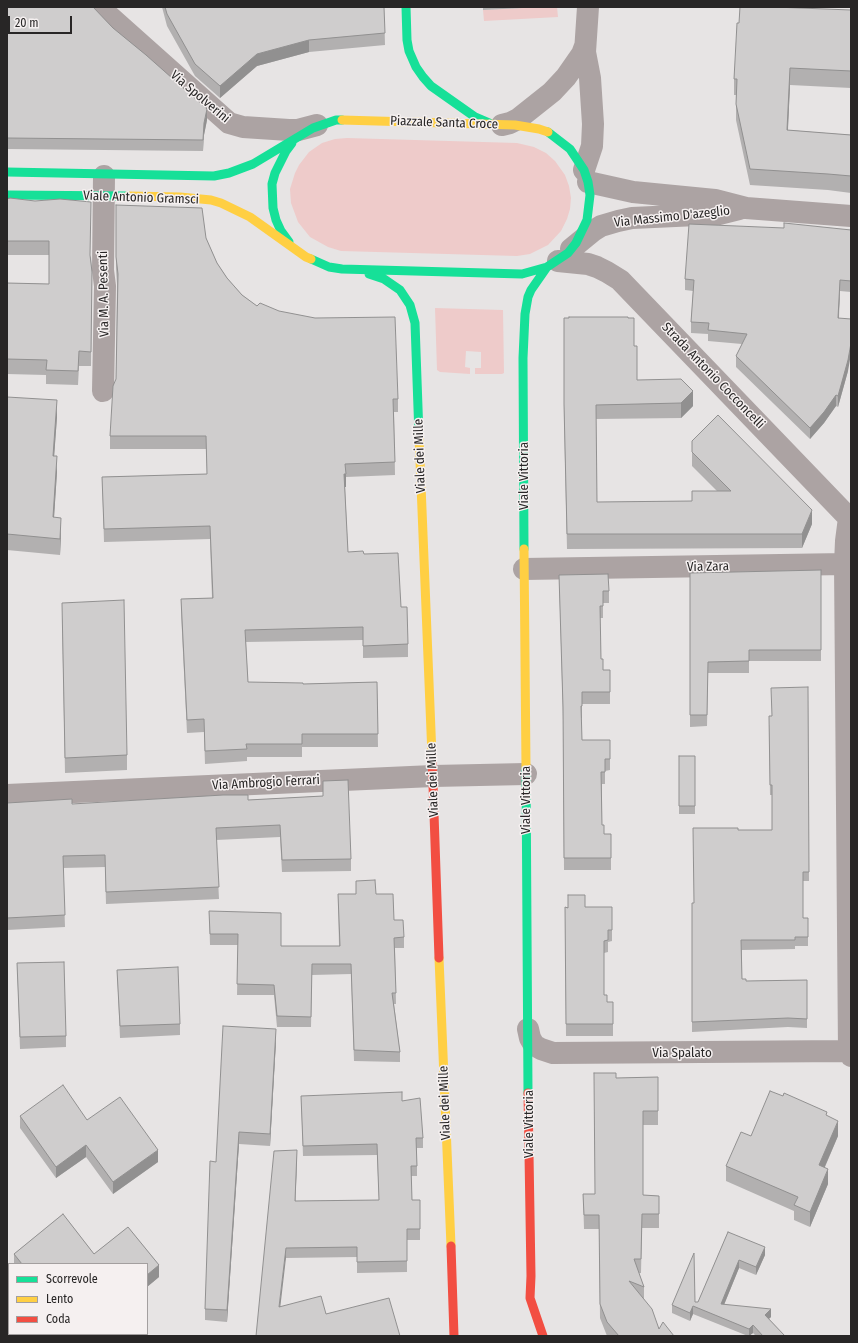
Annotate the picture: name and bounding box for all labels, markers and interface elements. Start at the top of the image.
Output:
scale bar [10,8,74,34]
text: 20 m [15,16,39,30]
street label: Via Spolverini [167,68,233,126]
street label: Piazzale Santa Croce [390,113,498,133]
street label: Viale Antonio Gramsci [83,188,199,208]
street label: Via Massimo D'azeglio [613,203,731,231]
street label: Via M. A. Pesenti [95,251,113,337]
street label: Strada Antonio Cocconcelli [658,320,768,432]
street label: Viale dei Mille [411,419,429,493]
street label: Viale Vittoria [516,442,532,510]
street label: Via Zara [687,559,729,575]
street label: Viale dei Mille [424,743,442,817]
street label: Viale Vittoria [518,766,534,834]
street label: Via Ambrogio Ferrari [212,772,320,794]
street label: Via Spalato [652,1045,712,1061]
street label: Viale dei Mille [436,1066,454,1140]
street label: Viale Vittoria [521,1090,537,1158]
legend [8,1263,148,1335]
text: Scorrevole [46,1272,98,1286]
text: Lento [46,1292,73,1306]
text: Coda [46,1312,70,1326]

